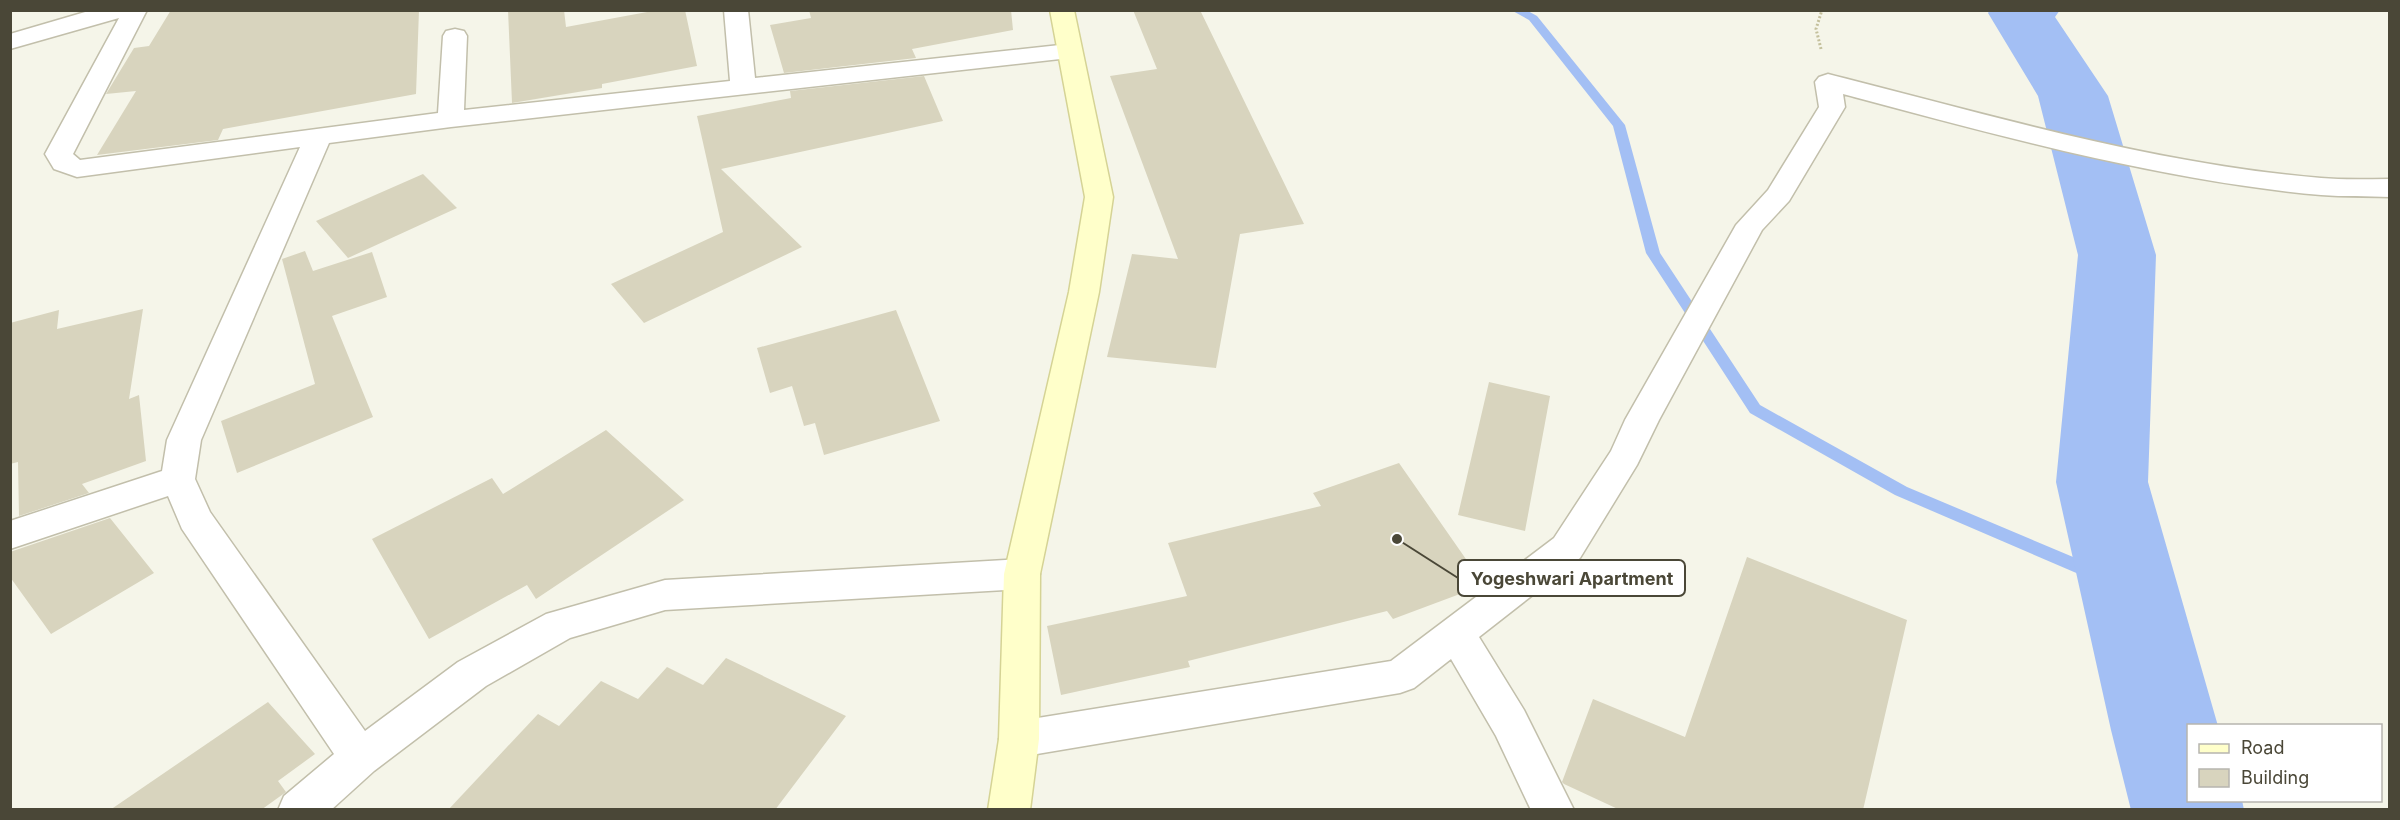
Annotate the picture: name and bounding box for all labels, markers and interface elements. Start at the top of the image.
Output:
callout: Yogeshwari Apartment [1458,560,1685,596]
text: Yogeshwari Apartment [1471,568,1674,589]
legend [2187,724,2382,802]
text: Road [2241,737,2284,758]
text: Building [2241,767,2309,788]

